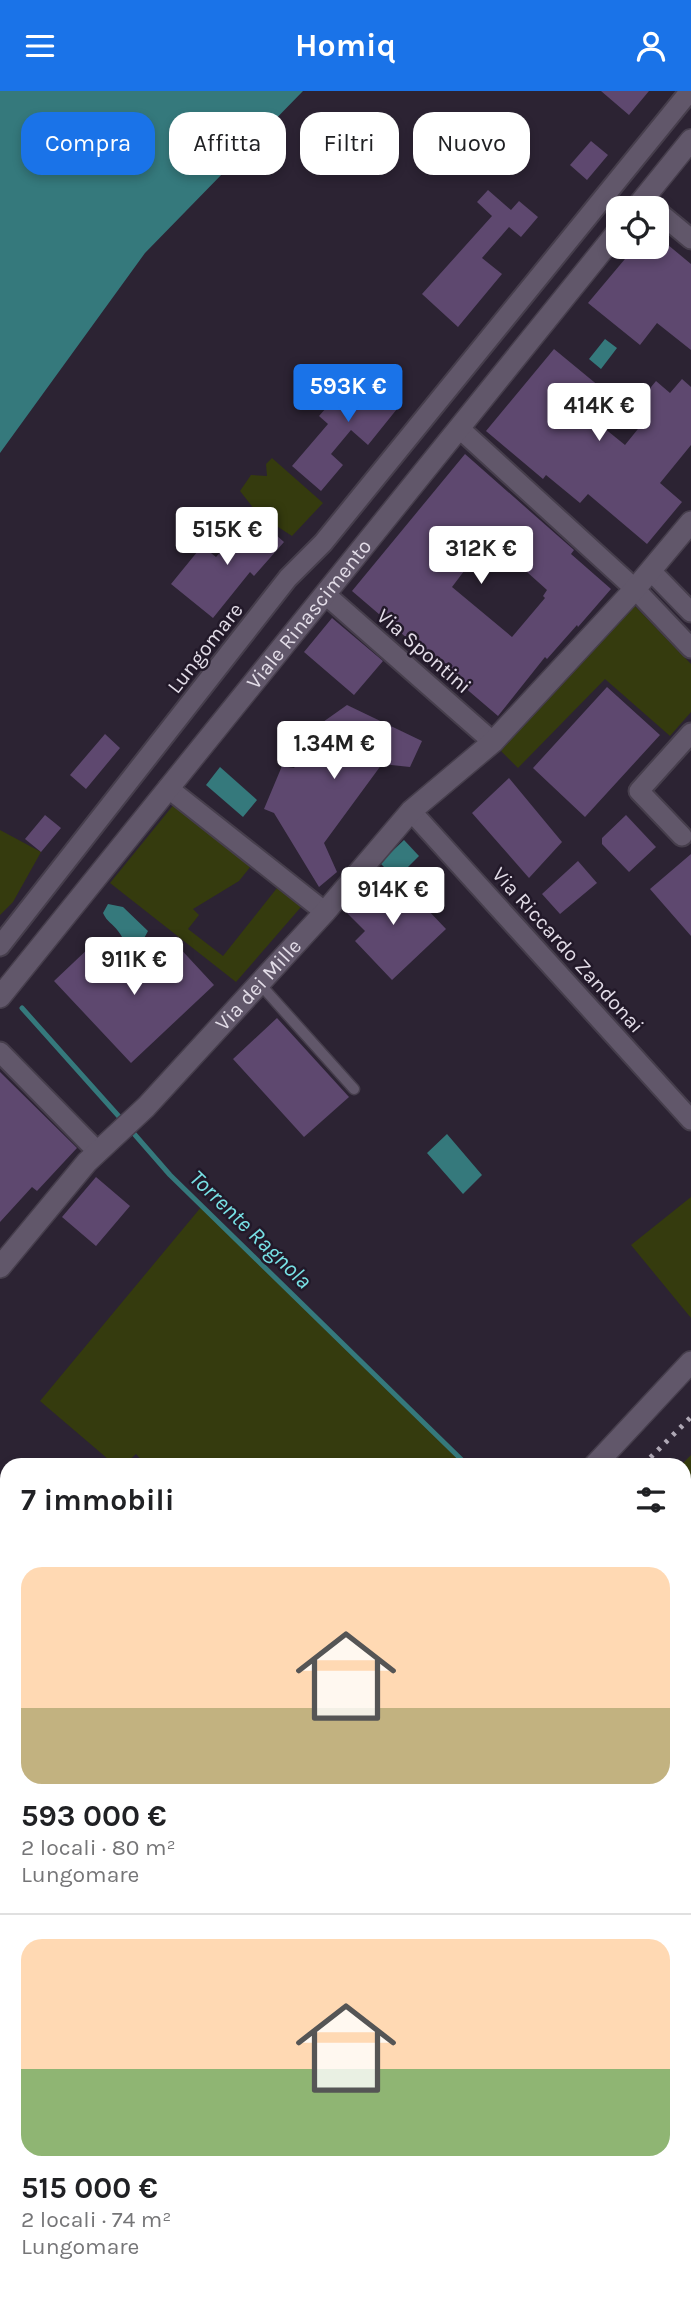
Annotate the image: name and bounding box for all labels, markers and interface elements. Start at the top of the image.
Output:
icon: menu [21,27,59,65]
text: Homiq [295,27,396,64]
icon: person [632,27,670,65]
chip: Compra [21,112,155,175]
chip: Affitta [169,112,286,175]
chip: Filtri [300,112,399,175]
chip: Nuovo [413,112,530,175]
map controls [606,196,669,259]
button: locate [606,196,669,259]
pin: 593K € [291,365,405,424]
text: 593K € [309,373,387,400]
pin: 414K € [542,383,656,443]
text: 414K € [563,392,635,419]
pin: 515K € [170,507,284,567]
text: 515K € [192,516,262,543]
pin: 312K € [424,526,538,586]
street label: Viale Rinascimento [241,534,376,694]
text: 312K € [445,535,517,562]
street label: Lungomare [162,598,248,698]
street label: Via Spontini [372,604,476,698]
pin: 1.34M € [269,721,399,781]
text: 1.34M € [293,730,375,757]
street label: Via Riccardo Zandonai [487,862,649,1038]
pin: 914K € [336,867,450,927]
text: 914K € [357,876,429,903]
street label: Via dei Mille [210,934,306,1035]
pin: 911K € [77,937,191,997]
text: 911K € [101,946,167,973]
water label: Torrente Ragnola [184,1164,317,1294]
icon: filters [632,1481,670,1519]
text: 7 immobili [21,1482,175,1518]
icon: home [283,1613,409,1739]
text: 593 000 € [21,1798,167,1834]
text: 2 locali · 80 m² [21,1834,176,1861]
text: Lungomare [21,1861,139,1888]
icon: home [283,1985,409,2111]
text: 515 000 € [21,2170,158,2206]
text: 2 locali · 74 m² [21,2206,172,2233]
text: Lungomare [21,2233,139,2260]

